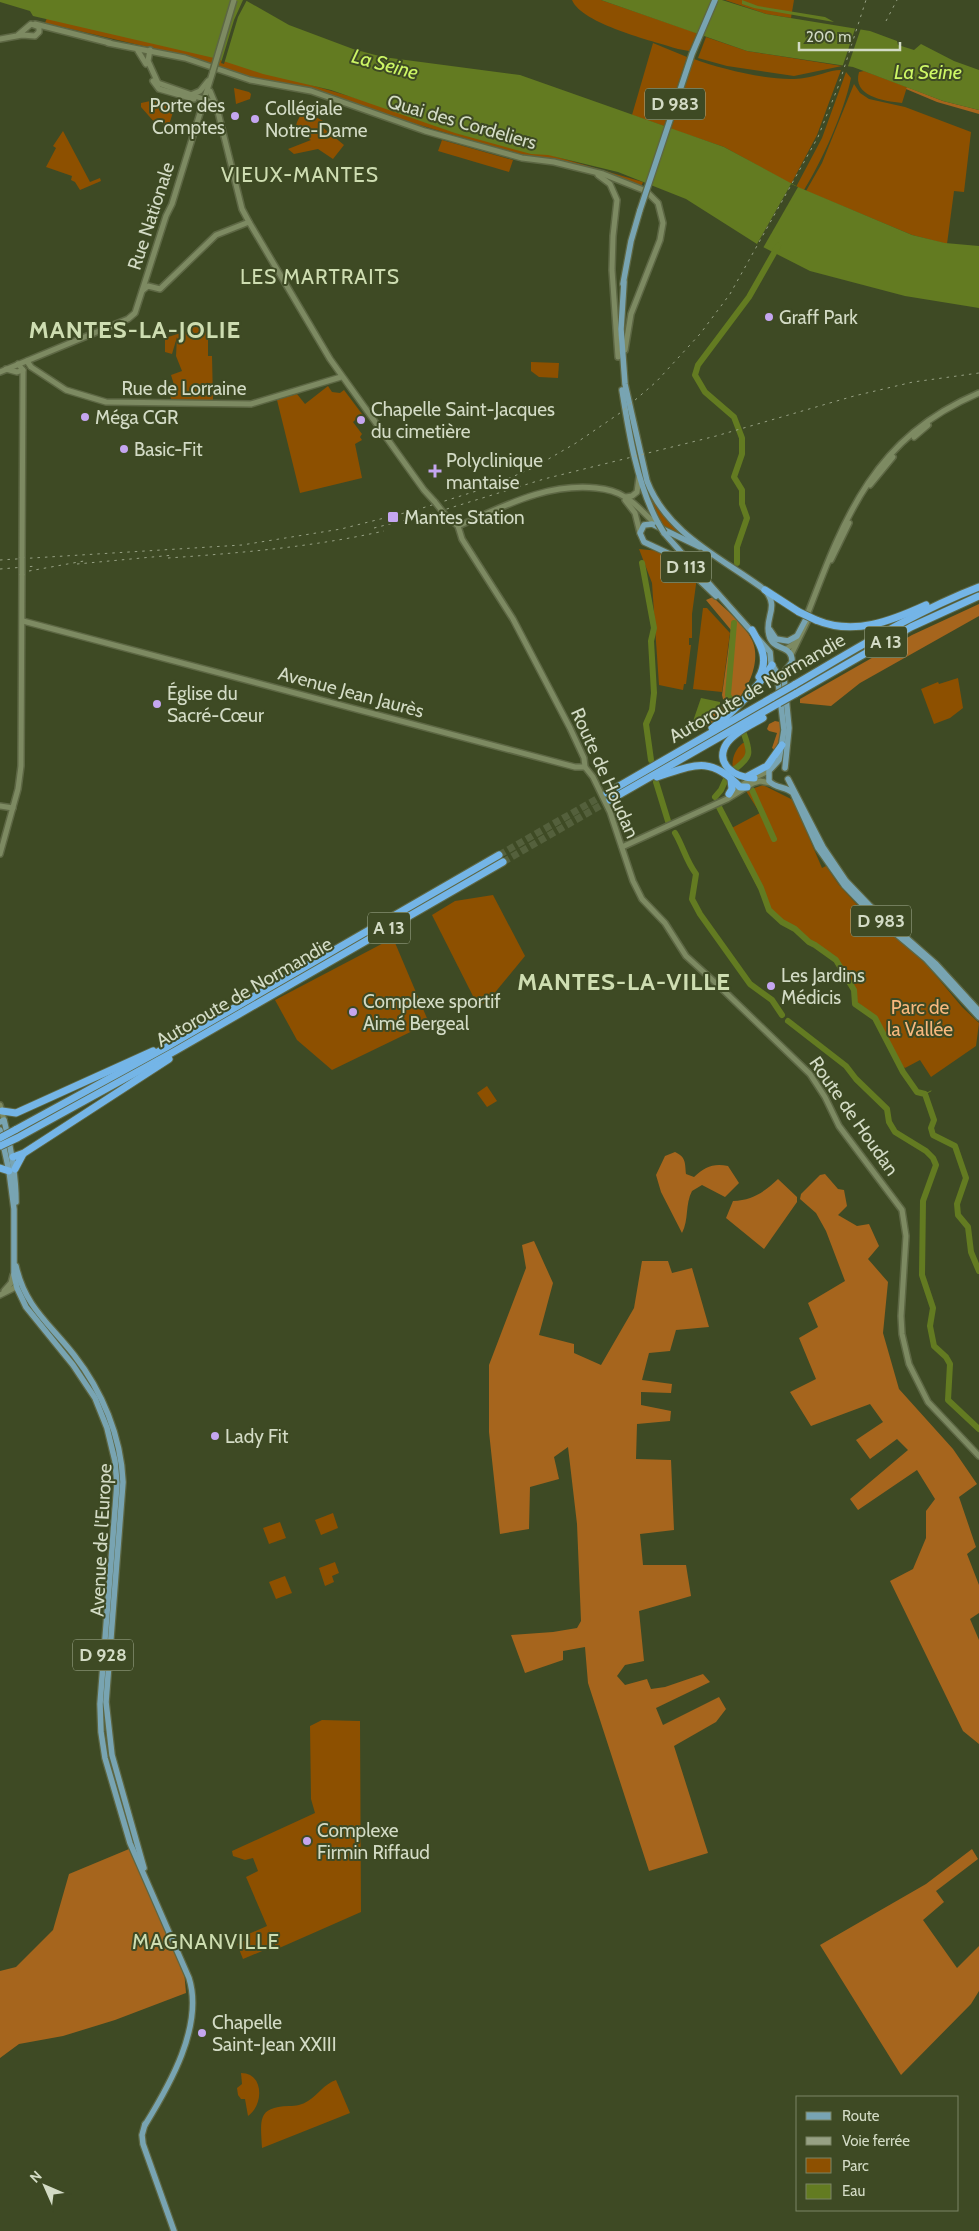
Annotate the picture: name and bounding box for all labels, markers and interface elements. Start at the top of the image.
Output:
scale bar [799,20,900,52]
text: 200 m [806,28,851,46]
water label: La Seine [349,44,421,84]
water label: La Seine [894,60,962,84]
road number: D 983 [645,88,705,120]
street label: Quai des Cordeliers [385,90,539,154]
place label: Porte des Comptes [149,94,225,139]
place label: Collégiale Notre-Dame [265,97,368,142]
marker: Porte des Comptes [229,110,241,122]
marker: Collégiale Notre-Dame [249,113,261,125]
street label: Rue Nationale [123,159,179,273]
district label: VIEUX-MANTES [221,162,379,187]
district label: LES MARTRAITS [240,264,400,289]
place label: Graff Park [779,306,858,329]
marker: Graff Park [763,311,775,323]
district label: MANTES-LA-JOLIE [29,315,241,344]
street label: Rue de Lorraine [122,377,247,400]
place label: Chapelle Saint-Jacques du cimetière [371,398,555,443]
place label: Méga CGR [95,406,179,429]
marker: Méga CGR [79,411,91,423]
marker: Chapelle Saint-Jacques du cimetière [355,414,367,426]
place label: Basic-Fit [134,438,203,461]
marker: Basic-Fit [118,443,130,455]
place label: Polyclinique mantaise [446,449,543,494]
marker: Polyclinique mantaise [428,464,442,478]
place label: Mantes Station [404,506,525,529]
marker: Mantes Station [386,510,400,524]
road number: D 113 [661,552,711,582]
road number: A 13 [865,626,907,658]
street label: Autoroute de Normandie [665,628,849,748]
street label: Avenue Jean Jaurès [276,661,427,723]
place label: Église du Sacré-Cœur [167,681,264,727]
marker: Église du Sacré-Cœur [151,698,163,710]
street label: Route de Houdan [566,704,644,842]
road number: D 983 [851,906,911,936]
road number: A 13 [368,912,410,944]
street label: Autoroute de Normandie [152,932,336,1052]
place label: Les Jardins Médicis [781,964,865,1009]
district label: MANTES-LA-VILLE [517,967,731,996]
marker: Les Jardins Médicis [765,980,777,992]
place label: Complexe sportif Aimé Bergeal [363,990,501,1035]
park label: Parc de la Vallée [887,996,953,1041]
marker: Complexe sportif Aimé Bergeal [347,1006,359,1018]
street label: Route de Houdan [804,1052,904,1180]
place label: Lady Fit [225,1425,289,1448]
marker: Lady Fit [209,1430,221,1442]
street label: Avenue de l'Europe [86,1463,117,1617]
road number: D 928 [73,1640,133,1670]
place label: Complexe Firmin Riffaud [317,1819,430,1864]
marker: Complexe Firmin Riffaud [301,1835,313,1847]
district label: MAGNANVILLE [132,1929,280,1954]
place label: Chapelle Saint-Jean XXIII [212,2011,337,2056]
marker: Chapelle Saint-Jean XXIII [196,2027,208,2039]
legend [796,2096,959,2211]
text: Route [842,2107,880,2125]
text: Voie ferrée [842,2132,910,2150]
text: Parc [842,2157,869,2175]
north arrow [20,2161,70,2211]
text: N [26,2167,46,2187]
text: Eau [842,2182,865,2200]

